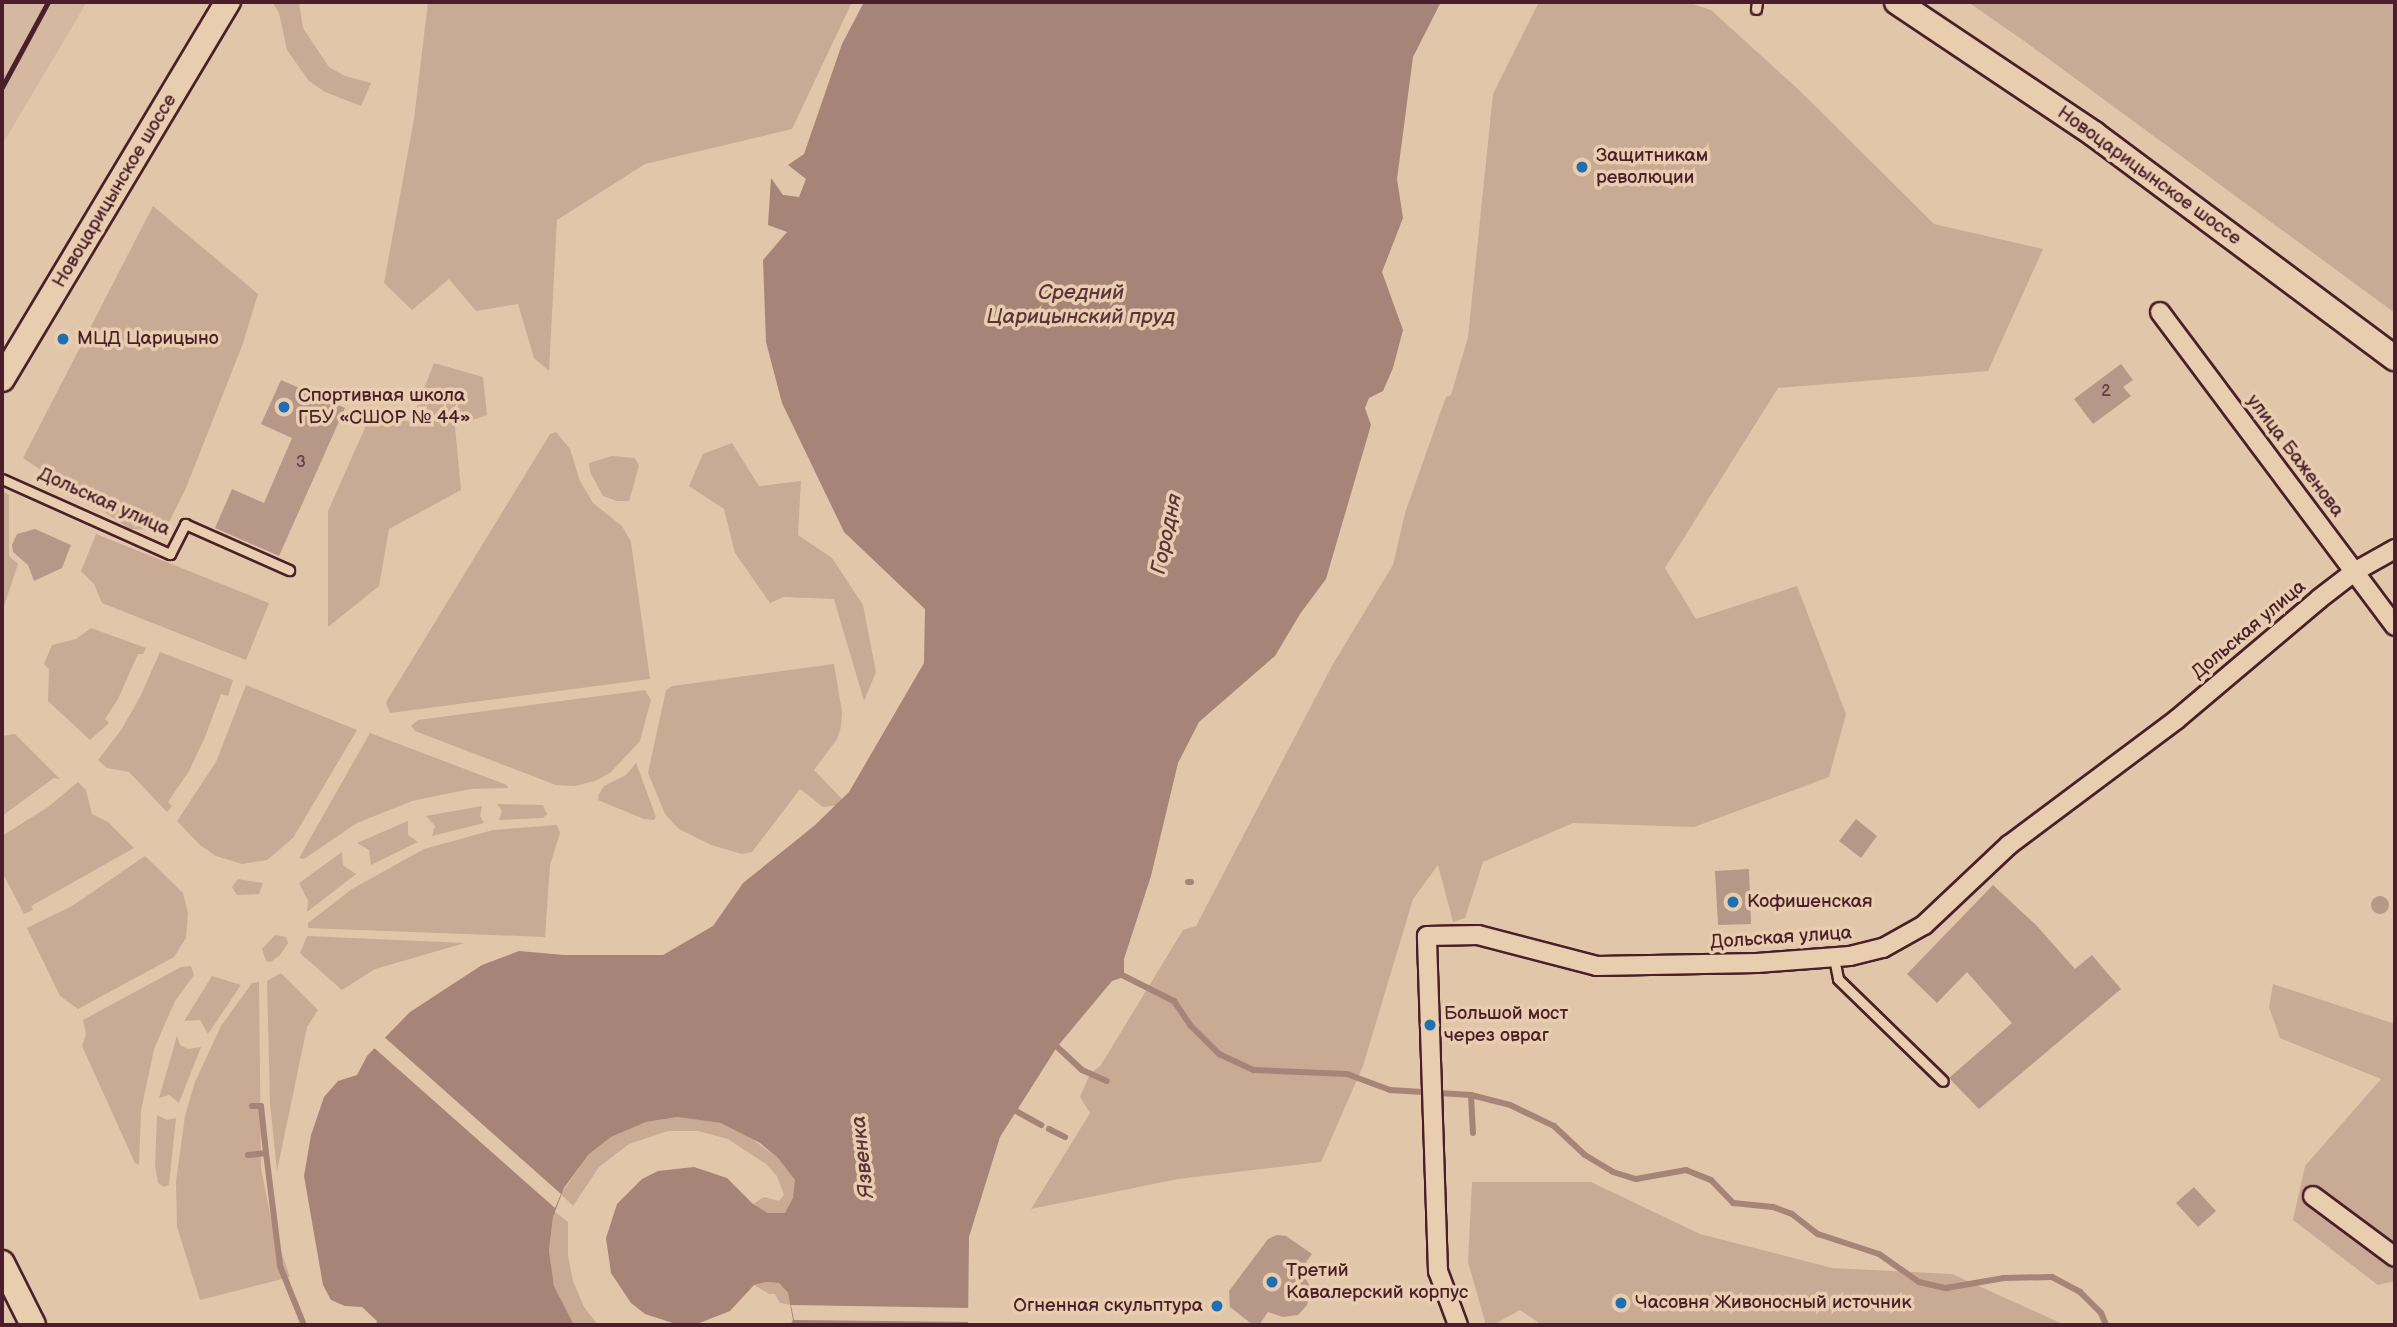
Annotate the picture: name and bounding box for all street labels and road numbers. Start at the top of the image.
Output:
street label: Новоцарицынское шоссе [48,90,182,292]
street label: Новоцарицынское шоссе [2053,102,2245,250]
street label: улица Баженова [2241,390,2349,522]
street label: Дольская улица [35,463,173,541]
street label: Дольская улица [2187,576,2311,684]
street label: Дольская улица [1709,922,1853,954]

